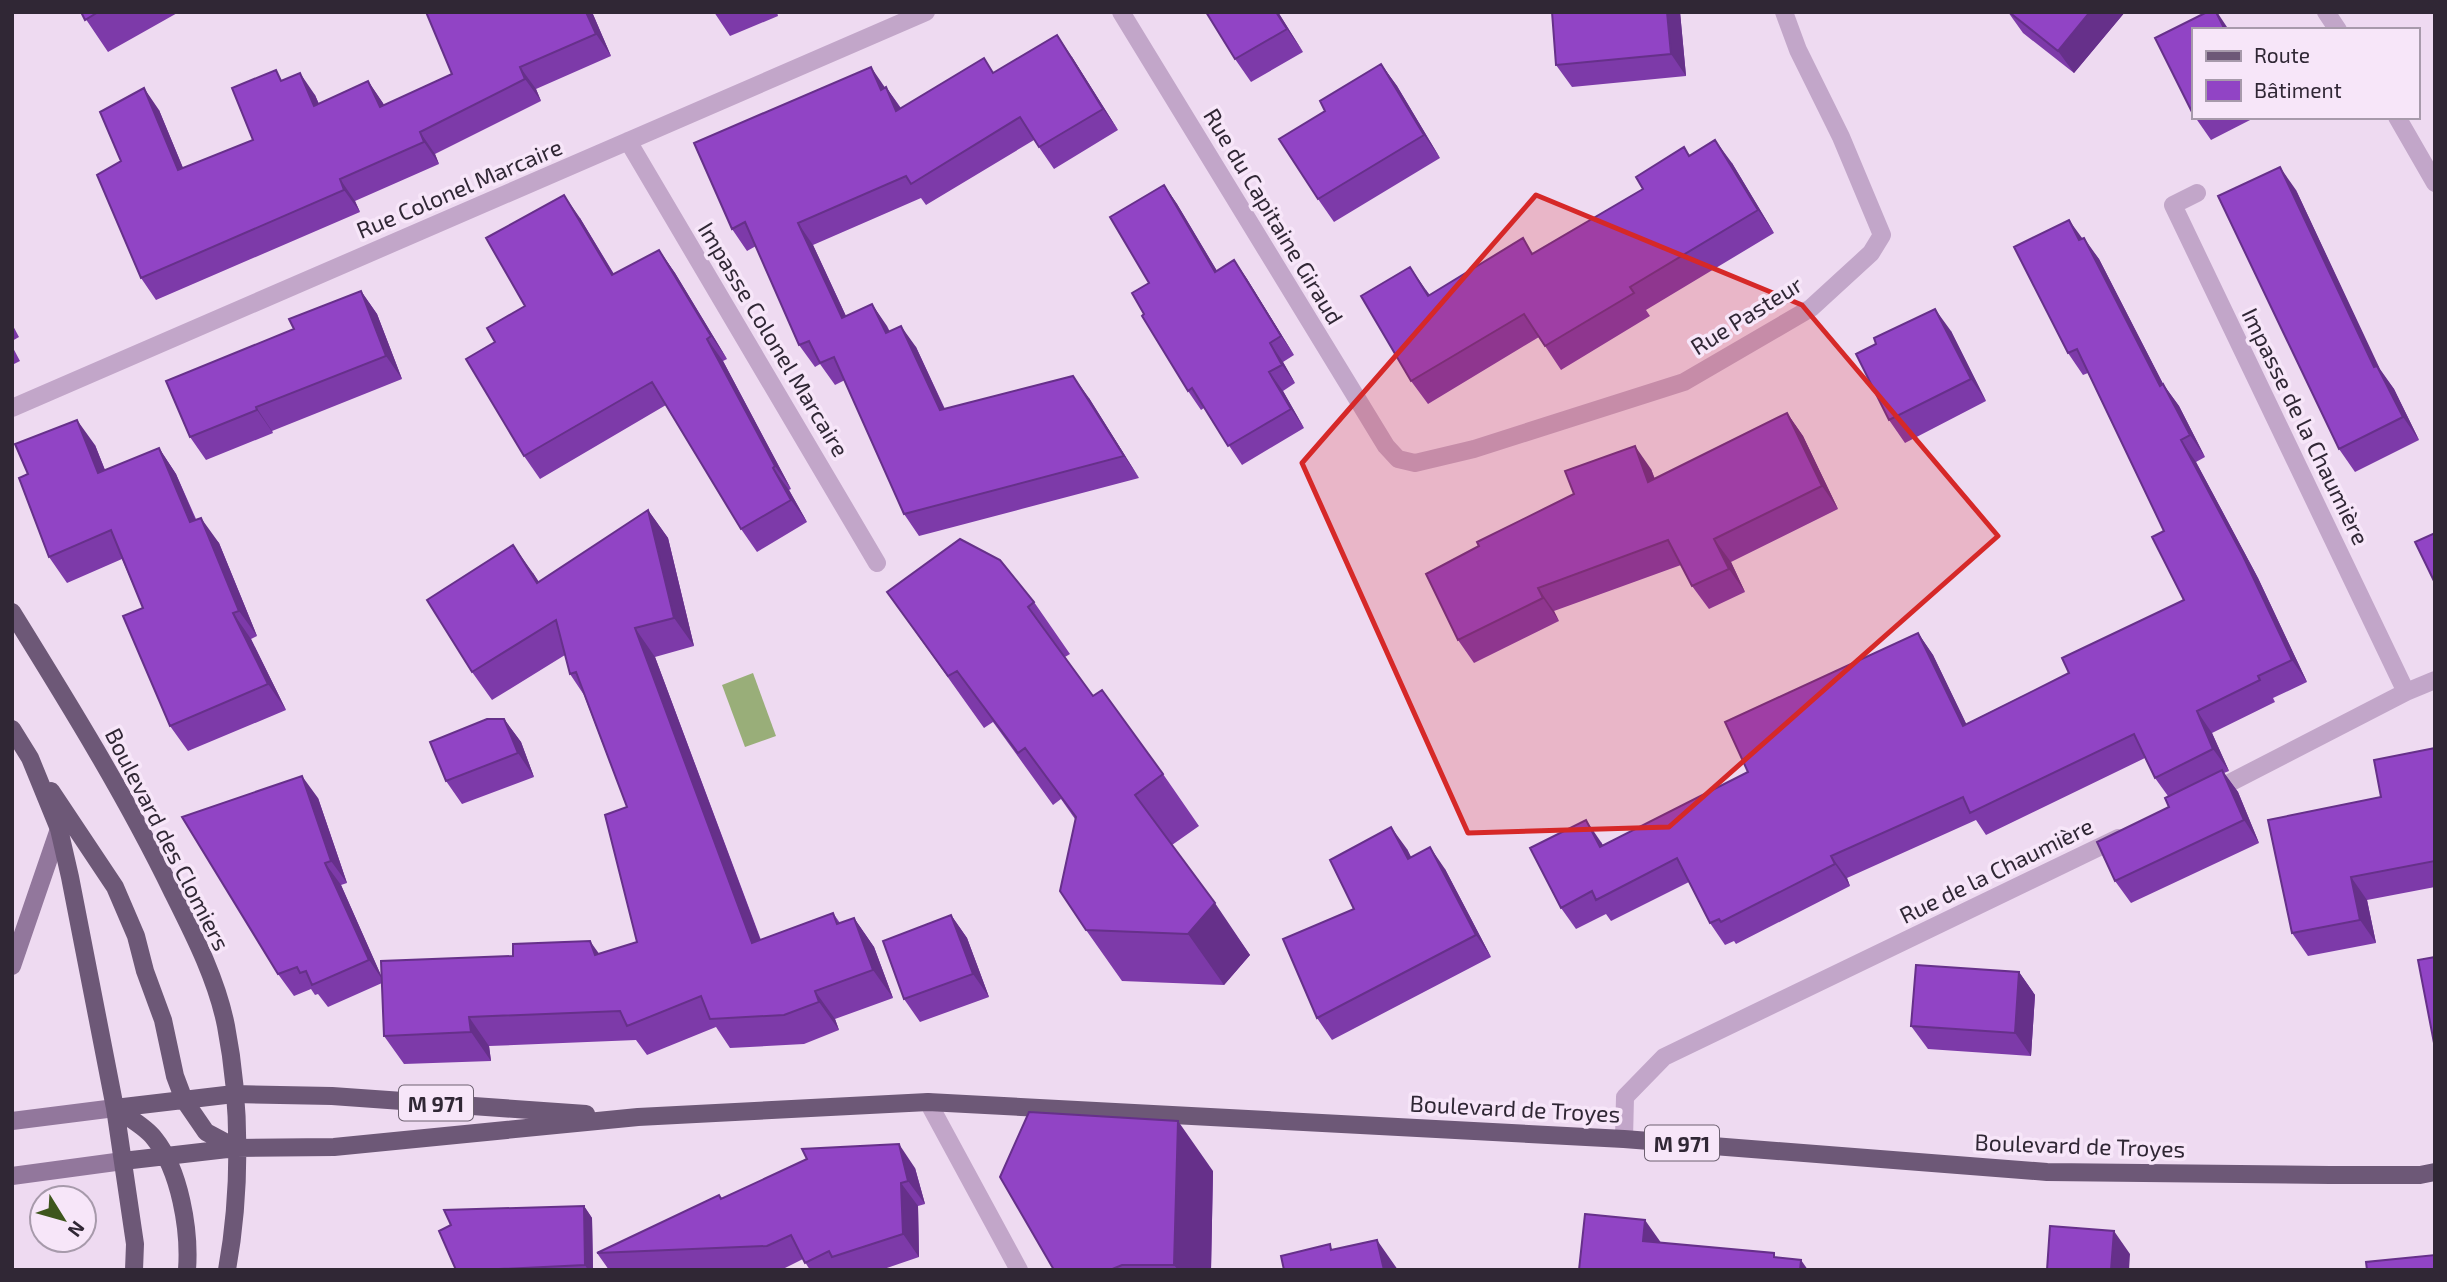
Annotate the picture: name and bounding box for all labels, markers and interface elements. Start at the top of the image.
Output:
legend [2192,28,2419,119]
text: Route [2254,42,2310,67]
text: Bâtiment [2254,77,2342,102]
street label: Rue du Capitaine Giraud [1198,103,1350,329]
street label: Rue Colonel Marcaire [352,132,566,244]
street label: Impasse Colonel Marcaire [693,217,855,461]
street label: Rue Pasteur [1685,270,1807,360]
street label: Impasse de la Chaumière [2236,303,2376,549]
street label: Boulevard des Clomiers [100,723,236,955]
street label: Rue de la Chaumière [1895,811,2097,929]
road number: M 971 [399,1086,473,1120]
street label: Boulevard de Troyes [1409,1089,1621,1127]
road number: M 971 [1645,1126,1719,1160]
street label: Boulevard de Troyes [1974,1127,2186,1163]
north arrow [28,1184,98,1254]
text: N [64,1217,90,1242]

